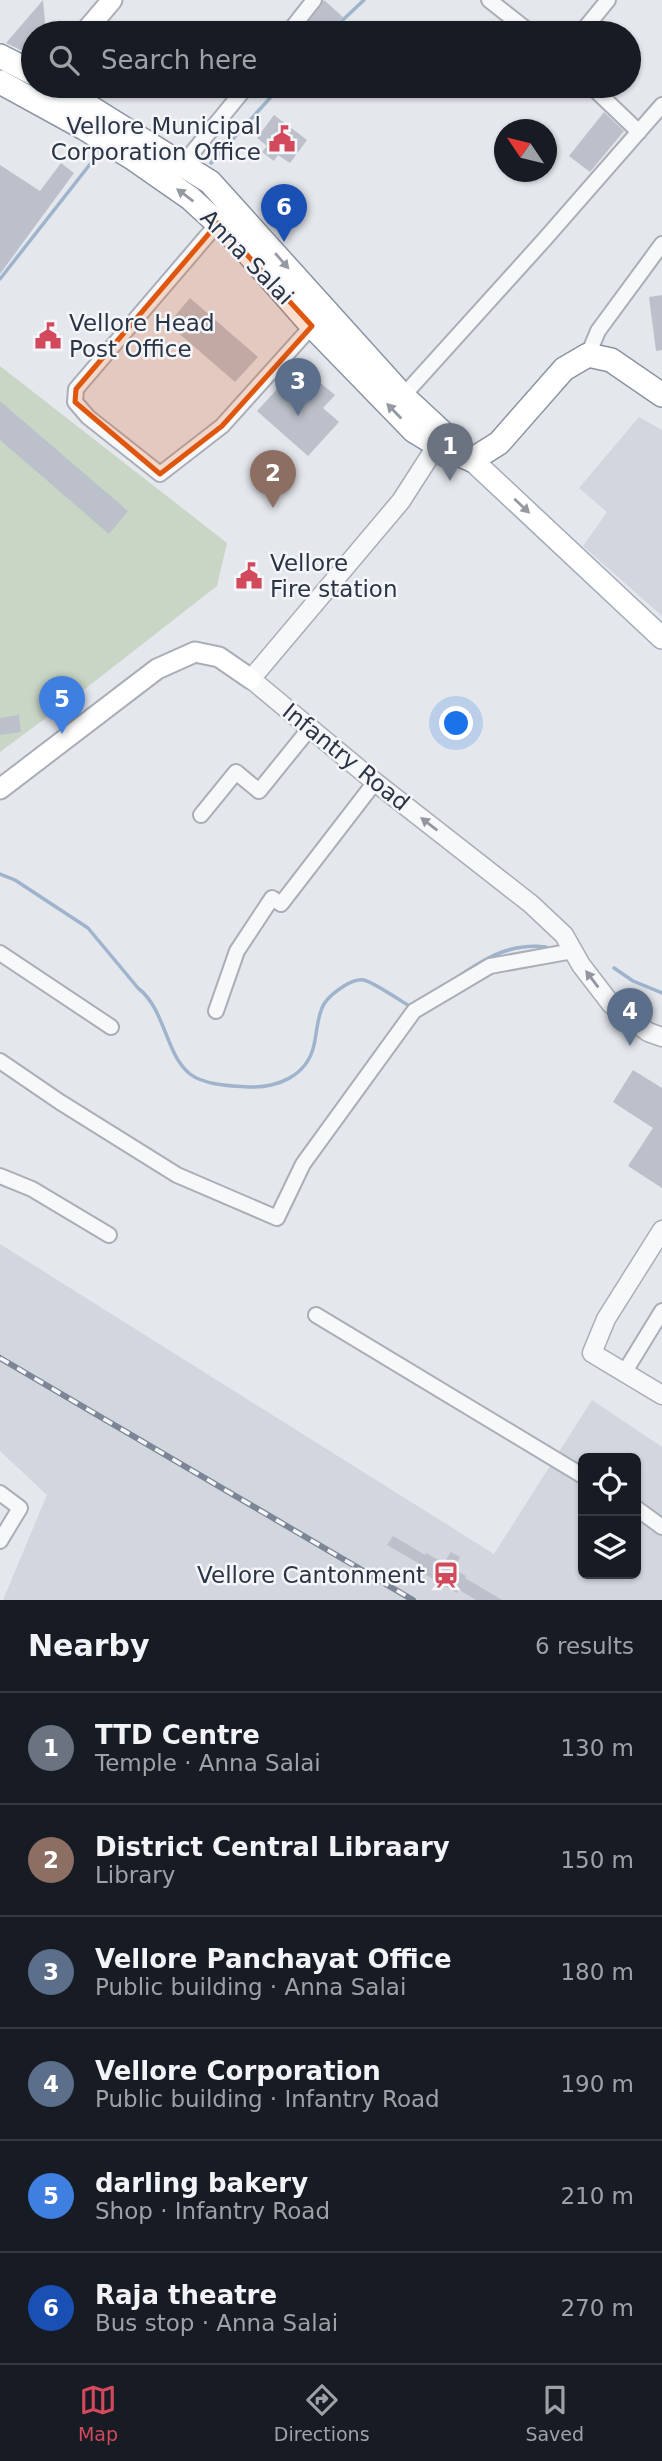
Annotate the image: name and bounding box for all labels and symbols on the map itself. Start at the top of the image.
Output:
place label: Vellore Municipal Corporation Office [51,113,261,165]
north arrow [494,119,557,182]
public building icon: Vellore Municipal Corporation Office [267,124,297,154]
pin: 6 [261,184,307,242]
one-way arrow [176,188,194,202]
street label: Anna Salai [195,204,299,310]
one-way arrow [274,252,289,269]
place label: Vellore Head Post Office [69,310,215,362]
public building icon: Vellore Head Post Office [33,321,63,351]
pin: 3 [275,358,321,416]
one-way arrow [387,403,403,420]
pin: 1 [427,423,473,481]
pin: 2 [250,450,296,508]
one-way arrow [513,497,530,513]
place label: Vellore Fire station [270,550,398,602]
public building icon: Vellore Fire station [234,561,264,591]
pin: 5 [39,676,85,734]
street label: Infantry Road [277,698,415,816]
your location [439,706,473,740]
one-way arrow [420,816,438,831]
one-way arrow [585,970,599,988]
pin: 4 [607,988,653,1046]
station icon: Vellore Cantonment [431,1560,461,1590]
place label: Vellore Cantonment [197,1562,425,1588]

